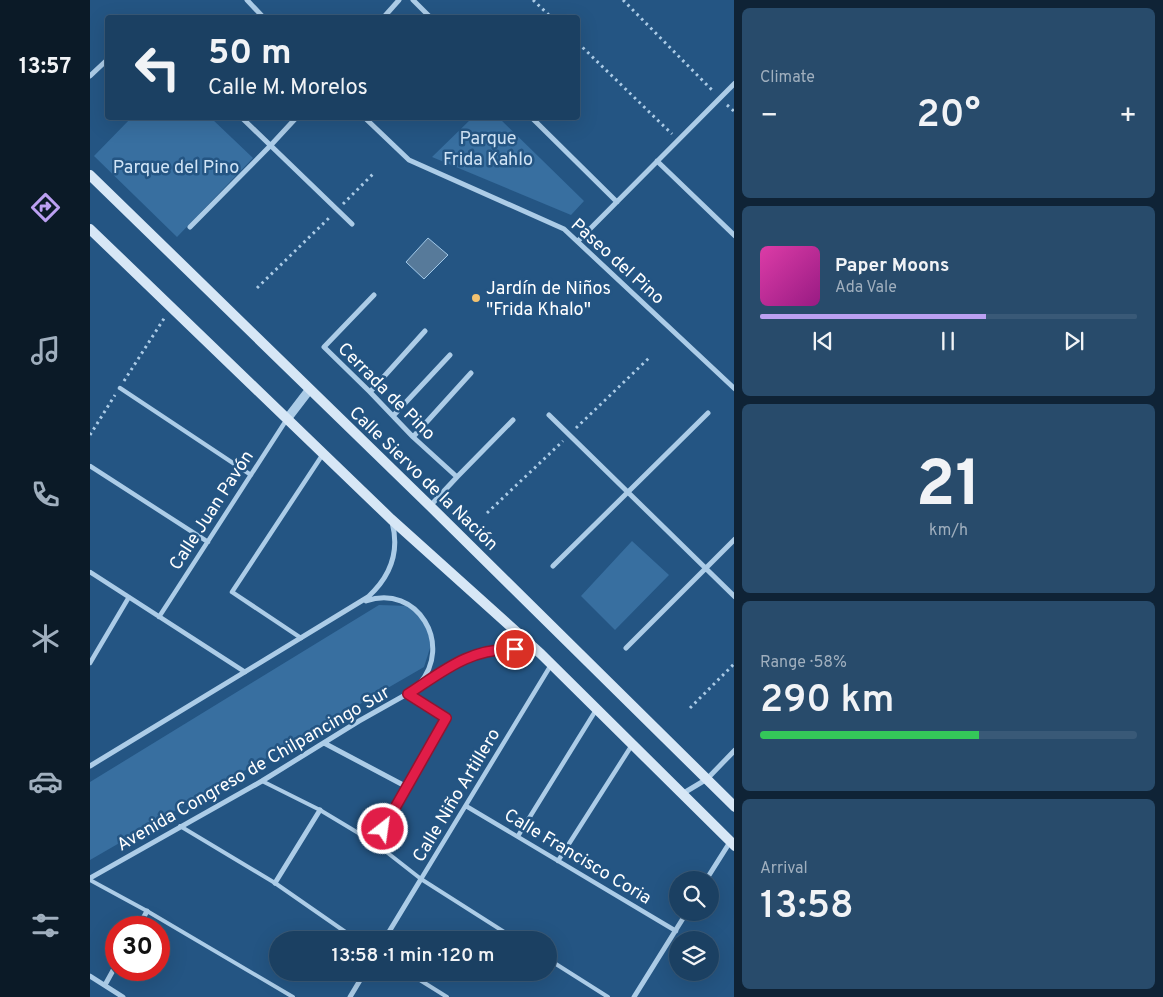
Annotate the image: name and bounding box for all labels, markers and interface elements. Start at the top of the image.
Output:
text: 50 m [208,32,292,76]
icon: left [125,35,190,100]
text: 13:57 [19,54,71,81]
text: Climate [760,68,815,88]
text: Calle M. Morelos [208,75,368,102]
text: 20° [917,92,980,141]
text: − [760,99,778,135]
text: + [1119,99,1137,135]
park label: Parque Frida Kahlo [443,128,533,172]
park label: Parque del Pino [113,157,239,180]
icon: directions [28,190,63,225]
street label: Paseo del Pino [565,214,669,310]
text: Paper Moons [835,254,949,278]
place label: Jardín de Niños "Frida Khalo" [486,278,611,322]
text: Ada Vale [835,278,897,298]
marker: Jardín de Niños "Frida Khalo" [470,292,482,304]
icon: previous [809,327,837,355]
icon: pause [934,327,962,355]
icon: next [1060,327,1088,355]
icon: music [28,333,63,368]
street label: Cerrada de Pino [332,338,440,446]
street label: Calle Siervo de la Nación [344,402,502,556]
street label: Calle Juan Pavón [165,447,260,575]
text: 21 [916,447,981,529]
icon: phone [28,477,63,512]
text: km/h [929,521,968,541]
icon: climate [28,621,63,656]
pin [494,628,536,670]
icon: arrive [501,635,529,663]
text: Range · 58% [760,653,847,673]
text: 290 km [760,677,894,726]
street label: Avenida Congreso de Chilpancingo Sur [113,681,394,857]
street label: Calle Niño Artillero [408,725,506,867]
icon: car [28,764,63,799]
position arrow [356,802,408,854]
street label: Calle Francisco Coria [499,804,655,910]
text: Arrival [760,859,808,879]
map controls [669,871,719,981]
button: search [669,871,719,921]
text: 13:58 [760,883,854,932]
icon: filters [28,908,63,943]
speed limit sign: 30 [105,916,170,981]
button: layers [669,931,719,981]
text: 13:58 · 1 min · 120 m [332,944,494,968]

